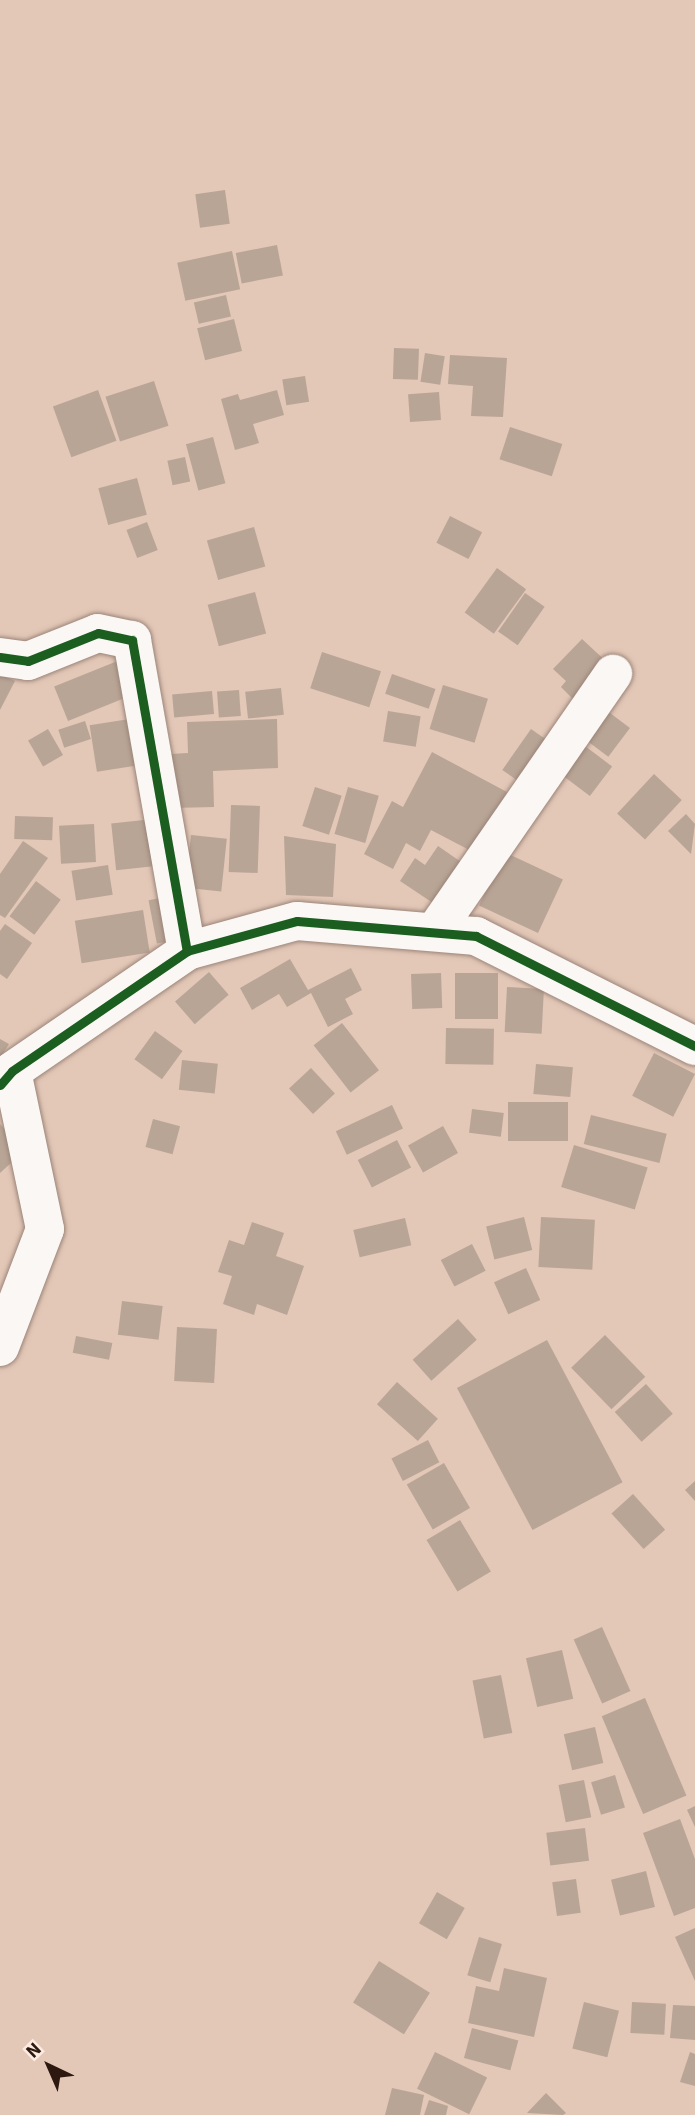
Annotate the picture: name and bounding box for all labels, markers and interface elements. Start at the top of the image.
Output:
north arrow [14,2031,84,2101]
text: N [20,2036,48,2065]

